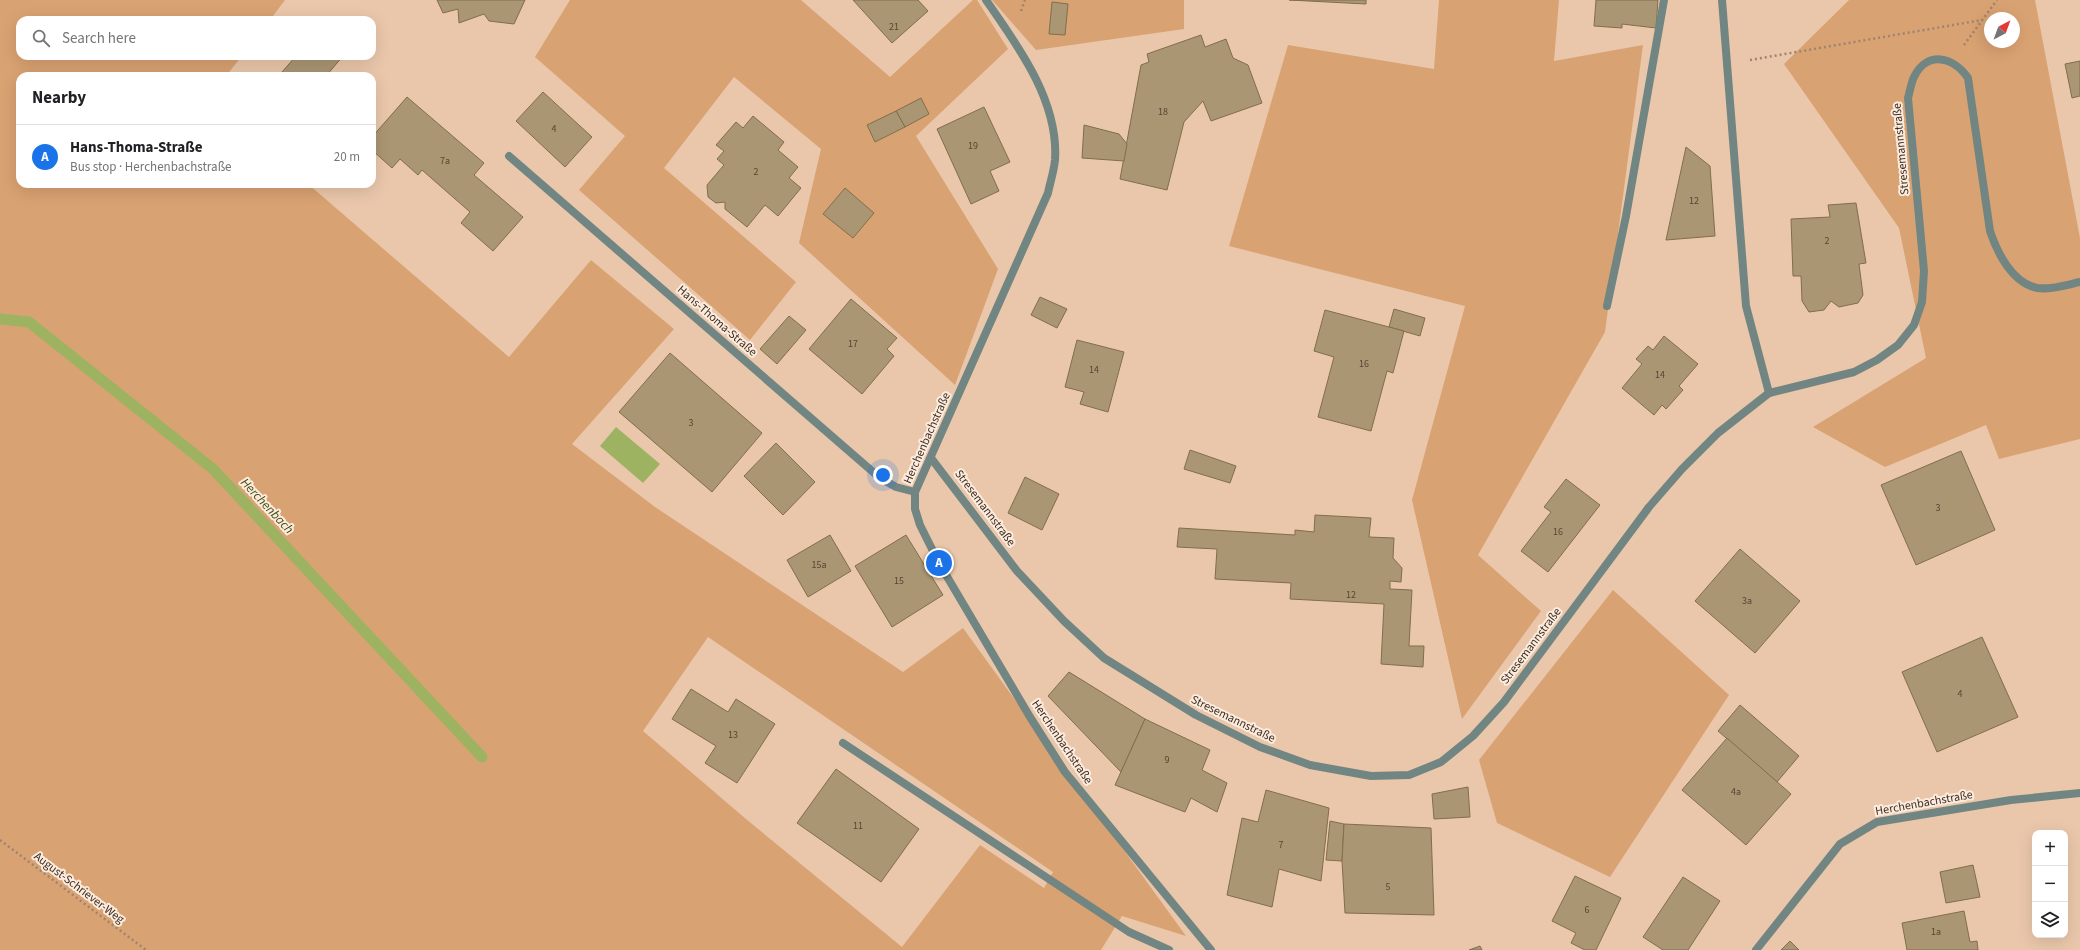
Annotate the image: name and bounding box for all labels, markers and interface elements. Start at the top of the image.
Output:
north arrow [1984,12,2020,48]
search box [16,16,376,60]
house number: 21 [889,20,899,34]
icon: search [30,27,52,49]
text: Search here [62,28,136,49]
text: Nearby [32,86,86,110]
street label: Stresemannstraße [1889,102,1913,196]
house number: 18 [1158,105,1168,119]
house number: 4 [552,122,557,136]
text: Hans-Thoma-Straße [70,137,202,158]
house number: 19 [968,139,978,153]
text: A [41,148,49,166]
text: 20 m [334,148,360,166]
house number: 7a [440,154,450,168]
text: Bus stop · Herchenbachstraße [70,158,232,176]
house number: 2 [754,165,759,179]
house number: 12 [1689,194,1699,208]
house number: 2 [1825,234,1830,248]
street label: Hans-Thoma-Straße [673,282,761,360]
house number: 17 [848,337,858,351]
house number: 16 [1359,357,1369,371]
house number: 14 [1089,363,1099,377]
house number: 14 [1655,368,1665,382]
street label: Herchenbachstraße [899,390,955,486]
house number: 3 [689,416,694,430]
your location [873,465,893,485]
street label: Stresemannstraße [951,466,1019,550]
water label: Herchenbach [236,474,298,538]
house number: 3 [1936,501,1941,515]
house number: 16 [1553,525,1563,539]
pin: A [926,548,952,578]
house number: 15a [812,558,826,572]
house number: 15 [894,574,904,588]
house number: 12 [1346,588,1356,602]
house number: 3a [1742,594,1752,608]
street label: Stresemannstraße [1497,604,1565,688]
house number: 4 [1958,687,1963,701]
street label: Stresemannstraße [1188,691,1278,747]
street label: Herchenbachstraße [1027,696,1097,788]
house number: 13 [728,728,738,742]
house number: 9 [1165,753,1170,767]
house number: 4a [1731,785,1741,799]
street label: Herchenbachstraße [1874,786,1974,820]
house number: 11 [853,819,863,833]
map controls [2032,830,2068,938]
button: + [2032,830,2068,866]
house number: 7 [1279,838,1284,852]
street label: August-Schriever-Weg [30,848,128,928]
button: − [2032,866,2068,902]
house number: 5 [1386,880,1391,894]
button: layers [2032,902,2068,938]
house number: 6 [1585,903,1590,917]
house number: 1a [1931,925,1941,939]

